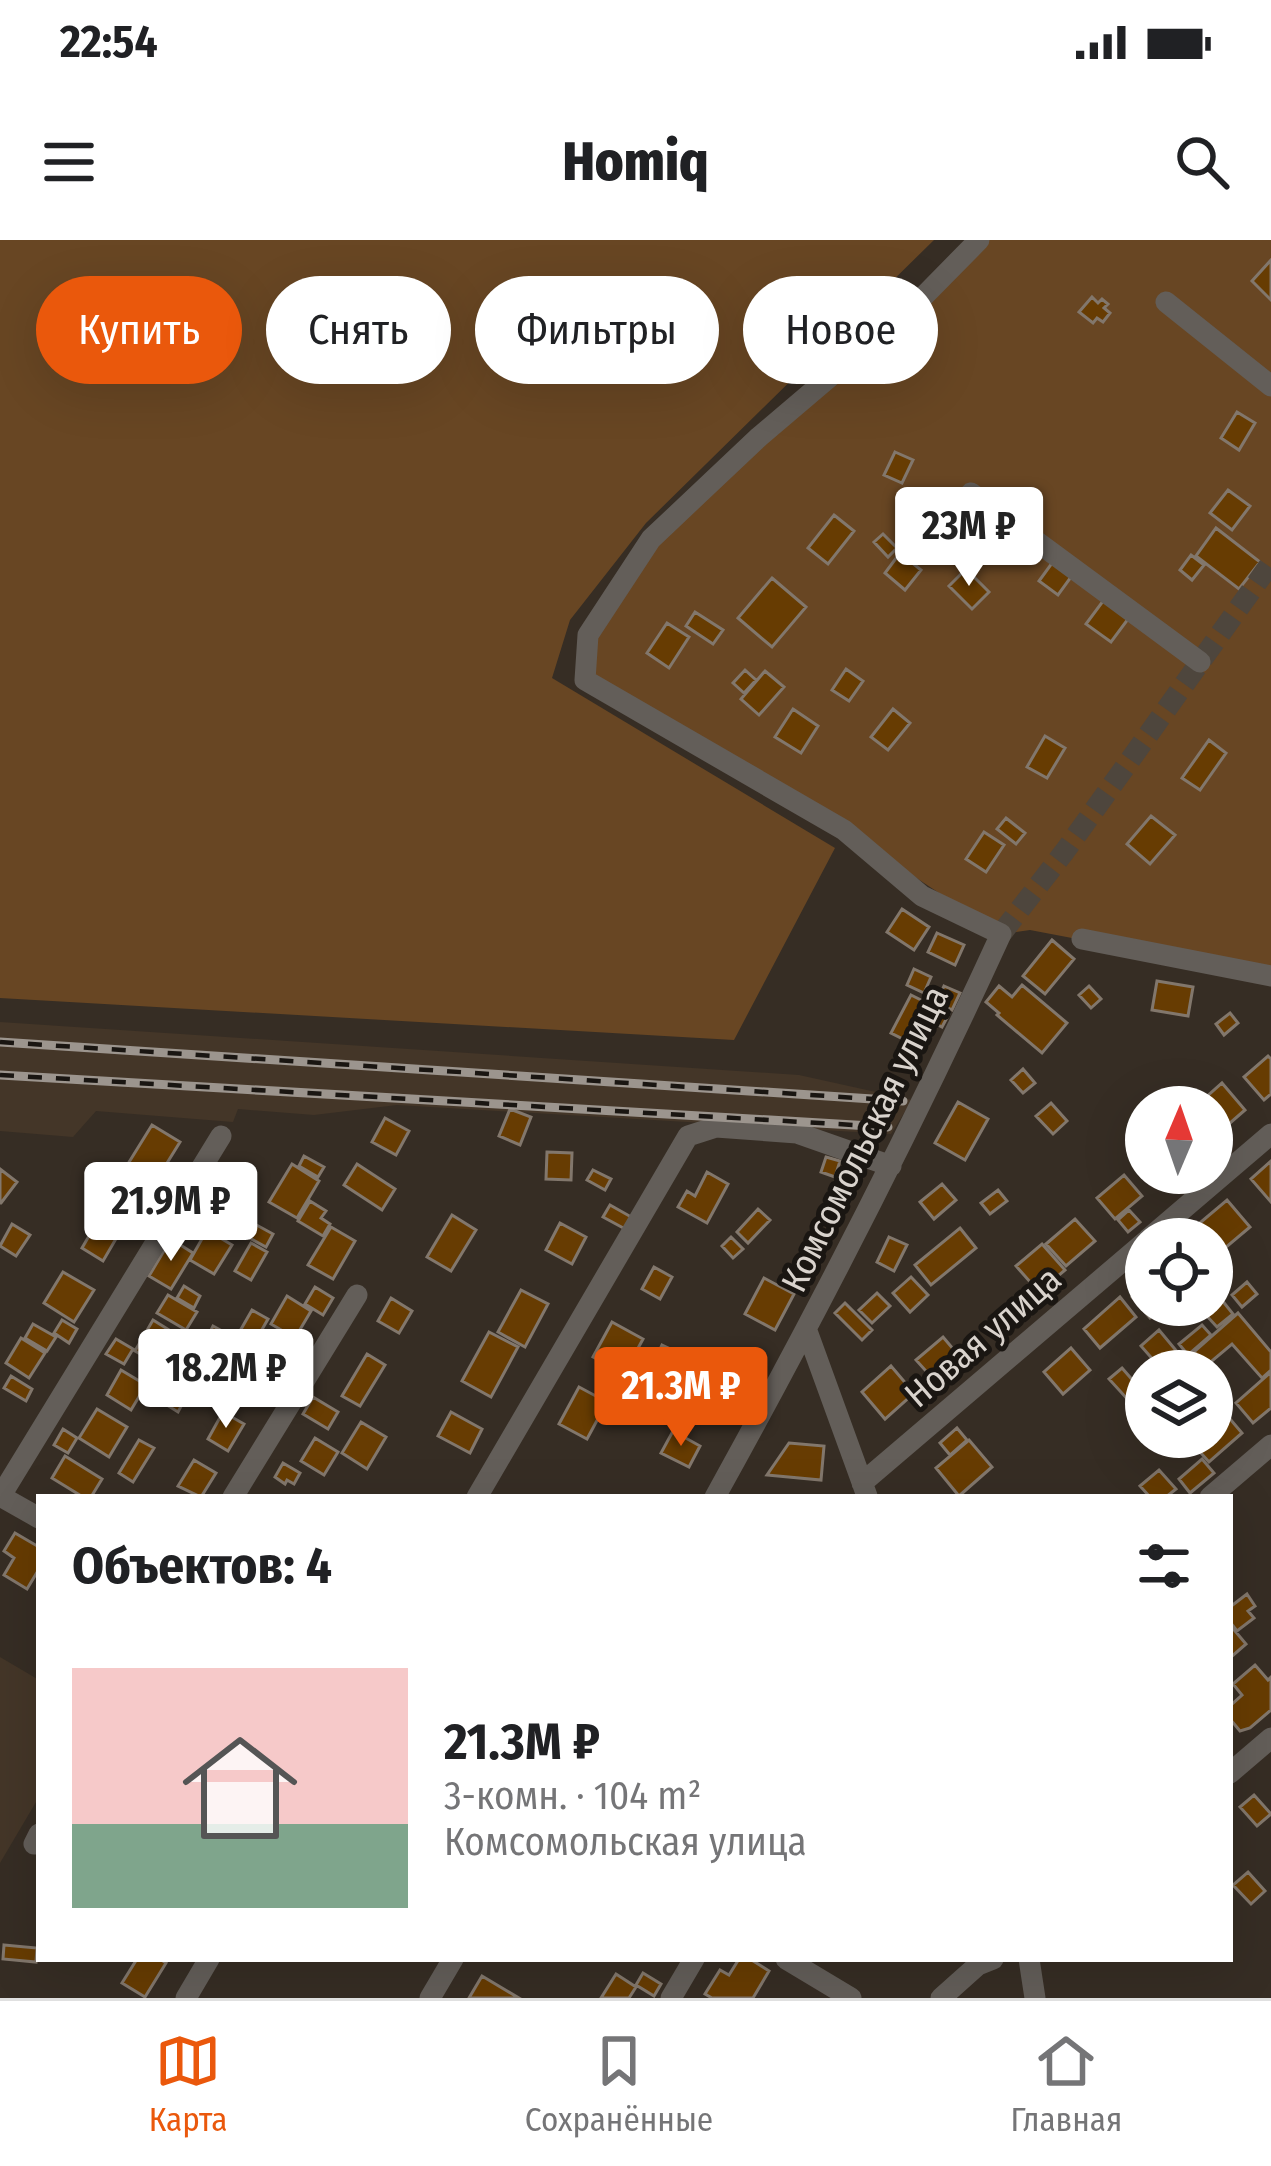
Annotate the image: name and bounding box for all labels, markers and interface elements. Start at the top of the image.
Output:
text: 22:54 [60,15,158,69]
icon: menu [36,129,102,195]
icon: search [1169,129,1235,195]
text: Homiq [563,130,708,194]
chip: Купить [36,276,242,384]
chip: Снять [266,276,451,384]
chip: Фильтры [475,276,719,384]
chip: Новое [743,276,938,384]
pin: 23M ₽ [885,487,1053,589]
text: 23M ₽ [922,503,1016,549]
street label: Комсомольская улица [772,979,958,1299]
north arrow [1125,1086,1233,1194]
map controls [1125,1086,1233,1458]
pin: 21.9M ₽ [60,1162,282,1264]
text: 21.9M ₽ [111,1178,231,1224]
button: locate [1125,1218,1233,1326]
street label: Новая улица [896,1257,1070,1417]
pin: 18.2M ₽ [115,1329,337,1431]
text: 18.2M ₽ [165,1345,287,1391]
pin: 21.3M ₽ [570,1347,792,1449]
button: layers [1125,1350,1233,1458]
text: 21.3M ₽ [621,1363,741,1409]
icon: filters [1131,1533,1197,1599]
text: Объектов: 4 [72,1535,332,1597]
text: 21.3M ₽ [444,1711,600,1773]
icon: home [168,1716,312,1860]
text: 3-комн. · 104 m² [444,1773,701,1819]
text: Комсомольская улица [444,1819,807,1865]
tab: Карта [149,2028,227,2140]
tab: Сохранённые [525,2028,713,2140]
tab: Главная [1011,2028,1122,2140]

